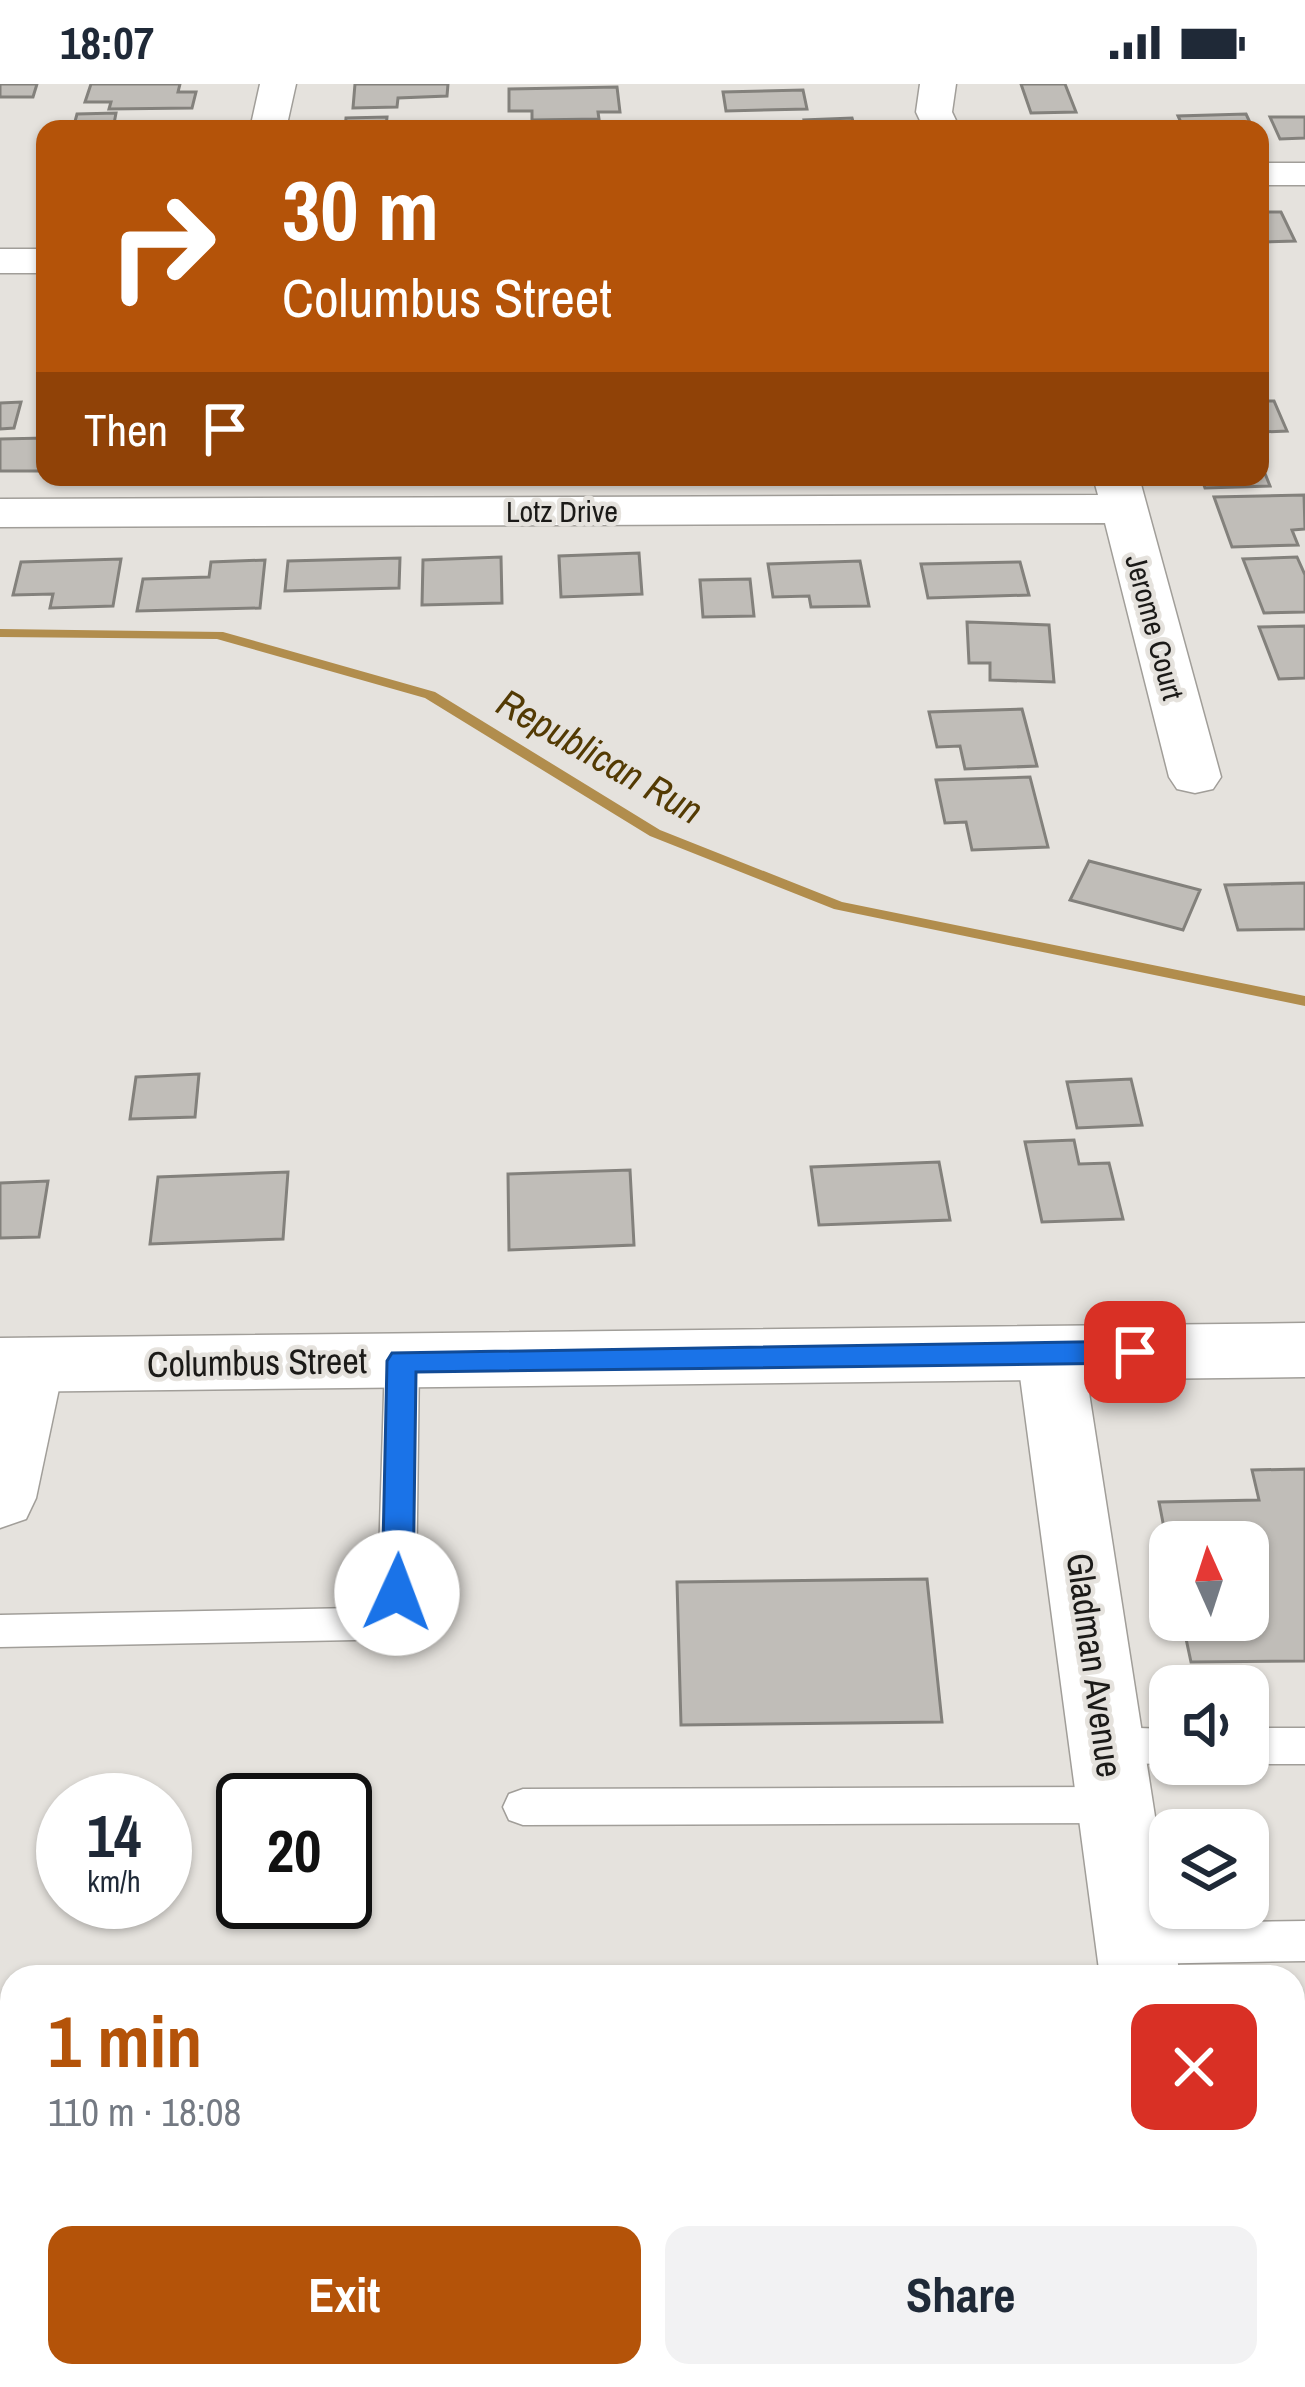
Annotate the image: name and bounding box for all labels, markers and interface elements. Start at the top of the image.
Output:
text: 18:07 [60,12,154,73]
text: 30 m [282,153,439,266]
icon: right [84,168,240,324]
text: Columbus Street [282,261,612,334]
icon: arrive [192,396,258,462]
text: Then [84,399,168,460]
street label: Lotz Drive [506,491,618,531]
street label: Jerome Court [1116,550,1194,704]
water label: Republican Run [488,676,712,836]
pin [1084,1301,1186,1403]
icon: arrive [1102,1319,1168,1385]
street label: Columbus Street [147,1336,367,1388]
north arrow [1149,1521,1269,1641]
map controls [1149,1521,1269,1929]
position arrow [334,1530,460,1656]
street label: Gladman Avenue [1056,1550,1134,1780]
button: sound [1149,1665,1269,1785]
speed limit sign: 20 [216,1773,372,1929]
text: 14 [87,1795,141,1876]
button: layers [1149,1809,1269,1929]
text: km/h [87,1861,141,1901]
text: 1 min [48,1992,202,2089]
button: close [1131,2004,1257,2130]
text: 110 m · 18:08 [48,2086,241,2138]
button: Exit [48,2226,641,2364]
button: Share [665,2226,1257,2364]

